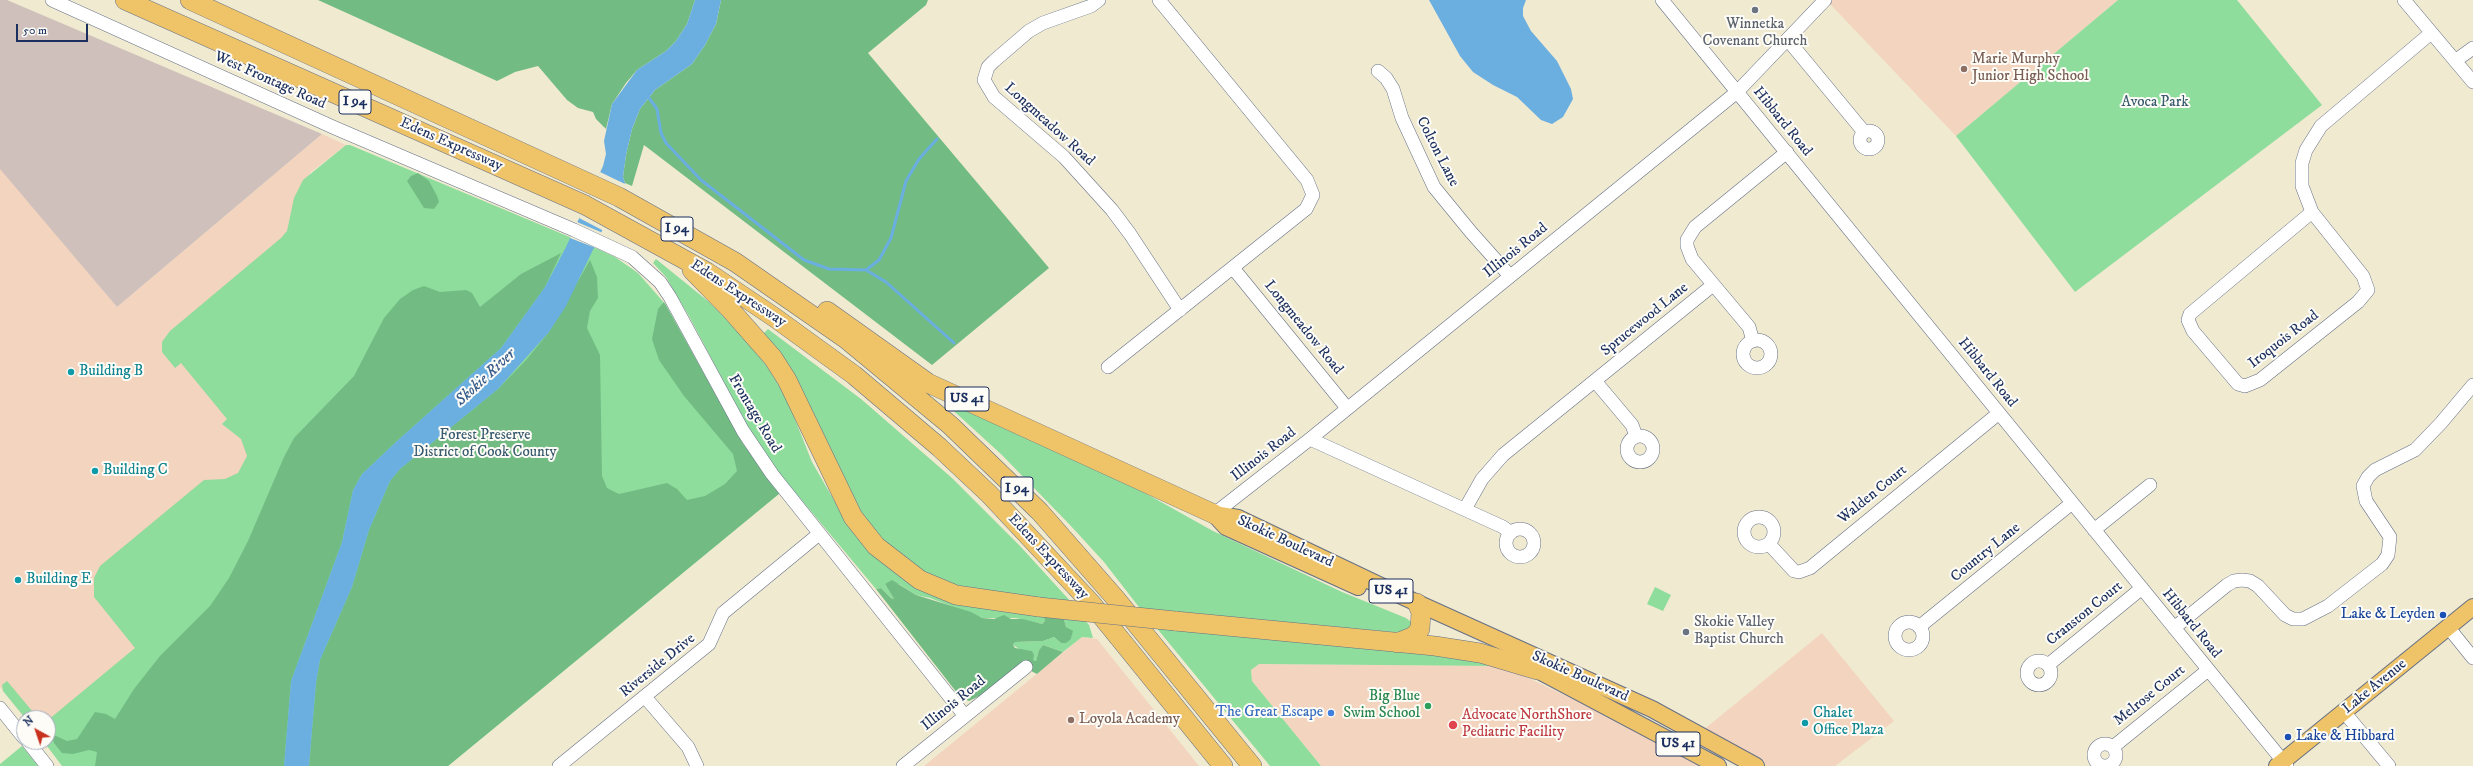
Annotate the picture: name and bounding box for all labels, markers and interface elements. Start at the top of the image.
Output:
marker: Winnetka Covenant Church [1750,5,1760,15]
scale bar [18,16,90,42]
place label: Winnetka Covenant Church [1703,16,1807,51]
text: 50 m [23,23,47,38]
street label: West Frontage Road [211,48,329,114]
place label: Marie Murphy Junior High School [1972,51,2089,86]
marker: Marie Murphy Junior High School [1959,64,1969,74]
street label: Longmeadow Road [1000,80,1098,170]
street label: Hibbard Road [1749,84,1815,160]
road number: I 94 [339,90,371,114]
park label: Avoca Park [2121,94,2189,112]
street label: Edens Expressway [397,114,505,176]
street label: Colton Lane [1412,114,1462,190]
road number: I 94 [661,217,693,241]
street label: Illinois Road [1480,220,1552,282]
street label: Edens Expressway [687,256,789,332]
street label: Longmeadow Road [1260,277,1346,379]
street label: Sprucewood Lane [1598,279,1692,361]
street label: Iroquois Road [2245,307,2323,373]
street label: Hibbard Road [1954,335,2020,411]
water label: Skokie River [452,345,520,411]
place label: Building B [79,363,143,381]
marker: Building B [66,367,76,377]
street label: Frontage Road [724,372,784,456]
road number: US 41 [945,387,989,411]
street label: Illinois Road [1228,424,1300,486]
park label: Forest Preserve District of Cook County [413,427,557,462]
place label: Building C [103,462,168,480]
street label: Walden Court [1835,462,1911,528]
marker: Building C [90,466,100,476]
road number: I 94 [1001,477,1033,501]
street label: Edens Expressway [1004,510,1092,604]
street label: Skokie Boulevard [1234,512,1336,572]
street label: Country Lane [1948,520,2024,586]
place label: Building E [26,571,91,589]
marker: Building E [13,575,23,585]
street label: Cranston Court [2043,578,2127,650]
road number: US 41 [1369,579,1413,603]
street label: Hibbard Road [2158,586,2224,662]
place label: Lake & Leyden [2341,606,2435,624]
marker: Lake & Leyden [2438,610,2448,620]
place label: Skokie Valley Baptist Church [1694,614,1784,649]
marker: Skokie Valley Baptist Church [1681,627,1691,637]
street label: Riverside Drive [617,630,699,702]
street label: Skokie Boulevard [1529,648,1631,706]
street label: Lake Avenue [2339,656,2411,718]
street label: Melrose Court [2111,662,2189,730]
street label: Illinois Road [918,673,990,735]
place label: Big Blue Swim School [1343,688,1420,723]
marker: Big Blue Swim School [1423,701,1433,711]
place label: The Great Escape [1216,704,1323,722]
place label: Chalet Office Plaza [1813,705,1884,740]
place label: Advocate NorthShore Pediatric Facility [1462,707,1592,742]
marker: The Great Escape [1326,708,1336,718]
north arrow [16,710,56,750]
place label: Loyola Academy [1079,711,1180,729]
text: N [21,713,37,730]
marker: Loyola Academy [1066,715,1076,725]
marker: Chalet Office Plaza [1800,718,1810,728]
marker: Advocate NorthShore Pediatric Facility [1447,719,1459,731]
place label: Lake & Hibbard [2296,728,2395,746]
road number: US 41 [1656,732,1700,756]
marker: Lake & Hibbard [2283,732,2293,742]

